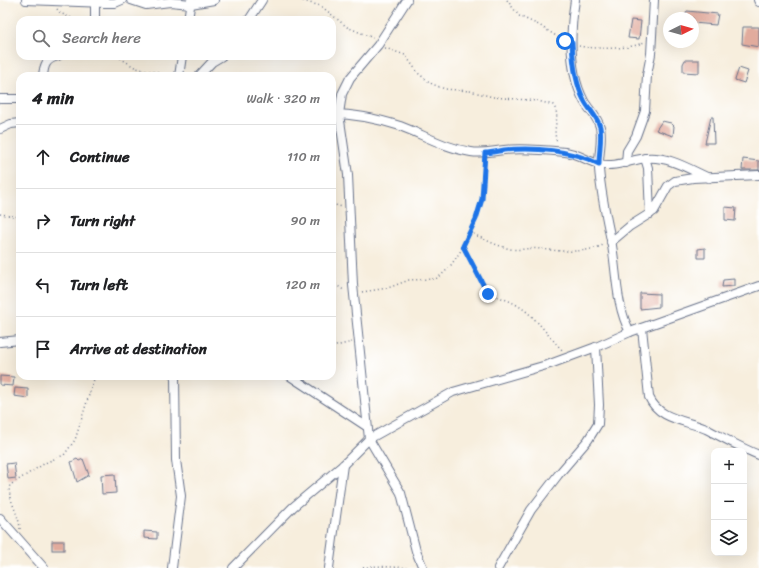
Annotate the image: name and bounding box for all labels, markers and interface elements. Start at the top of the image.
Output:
north arrow [663,12,699,48]
search box [16,16,336,60]
text: Search here [62,25,141,51]
icon: search [30,27,52,49]
route start [556,32,574,50]
text: 4 min [32,83,74,113]
text: Walk · 320 m [246,87,320,110]
text: Continue [70,144,130,170]
text: 110 m [287,145,320,168]
icon: ahead [32,146,54,168]
text: Turn right [70,208,135,234]
text: 90 m [290,209,320,232]
icon: right [32,210,54,232]
text: Turn left [70,272,128,298]
text: 120 m [285,273,320,296]
icon: left [32,274,54,296]
route end [479,285,497,303]
text: Arrive at destination [70,336,207,362]
icon: arrive [32,338,54,360]
map controls [711,448,747,556]
button: + [711,448,747,484]
button: − [711,484,747,520]
button: layers [711,520,747,556]

